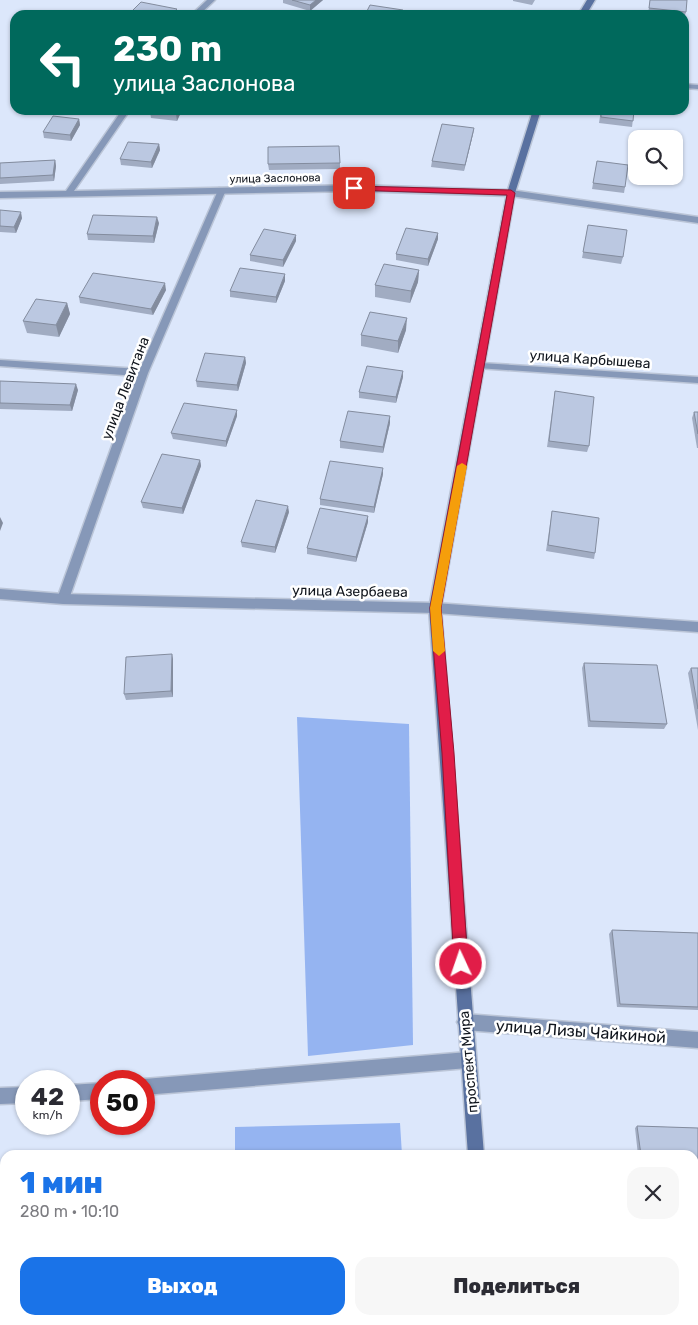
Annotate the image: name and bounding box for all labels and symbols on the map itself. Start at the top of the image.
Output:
pin [333,167,375,209]
street label: улица Заслонова [229,171,321,186]
street label: улица Левитана [98,334,153,442]
street label: улица Карбышева [529,347,651,372]
street label: улица Азербаева [292,582,408,601]
position arrow [434,937,486,989]
street label: проспект Мира [456,1010,481,1114]
street label: улица Лизы Чайкиной [495,1016,667,1047]
speed limit sign: 50 [90,1070,155,1135]

